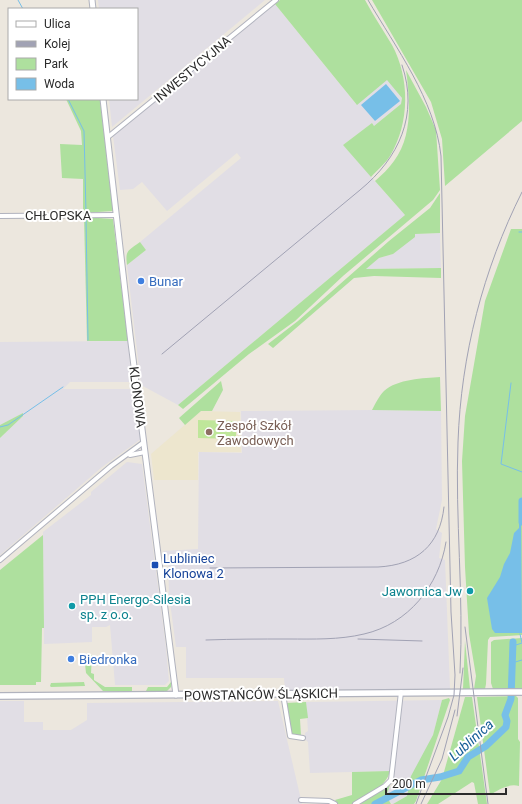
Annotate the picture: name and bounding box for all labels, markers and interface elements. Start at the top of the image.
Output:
legend [8,8,138,100]
text: Ulica [44,17,70,31]
street label: INWESTYCYJNA [151,33,234,106]
text: Kolej [44,37,70,51]
text: Park [44,57,69,71]
text: Woda [44,77,75,91]
street label: CHŁOPSKA [25,208,92,223]
place label: Bunar [149,274,184,289]
marker: Bunar [136,276,146,286]
street label: KLONOWA [126,366,149,429]
place label: Zespół Szkół Zawodowych [217,418,294,448]
marker: Zespół Szkół Zawodowych [204,427,214,437]
place label: Lubliniec Klonowa 2 [163,551,224,581]
marker: Lubliniec Klonowa 2 [150,560,160,570]
place label: Jawornica Jw [382,584,462,599]
marker: Jawornica Jw [465,586,475,596]
place label: PPH Energo-Silesia sp. z o.o. [80,592,191,622]
marker: PPH Energo-Silesia sp. z o.o. [67,601,77,611]
place label: Biedronka [79,652,137,667]
marker: Biedronka [66,654,76,664]
street label: POWSTAŃCÓW ŚLĄSKICH [184,686,338,703]
water label: Lublinica [446,716,496,764]
scale bar [386,770,506,796]
text: 200 m [392,777,426,791]

